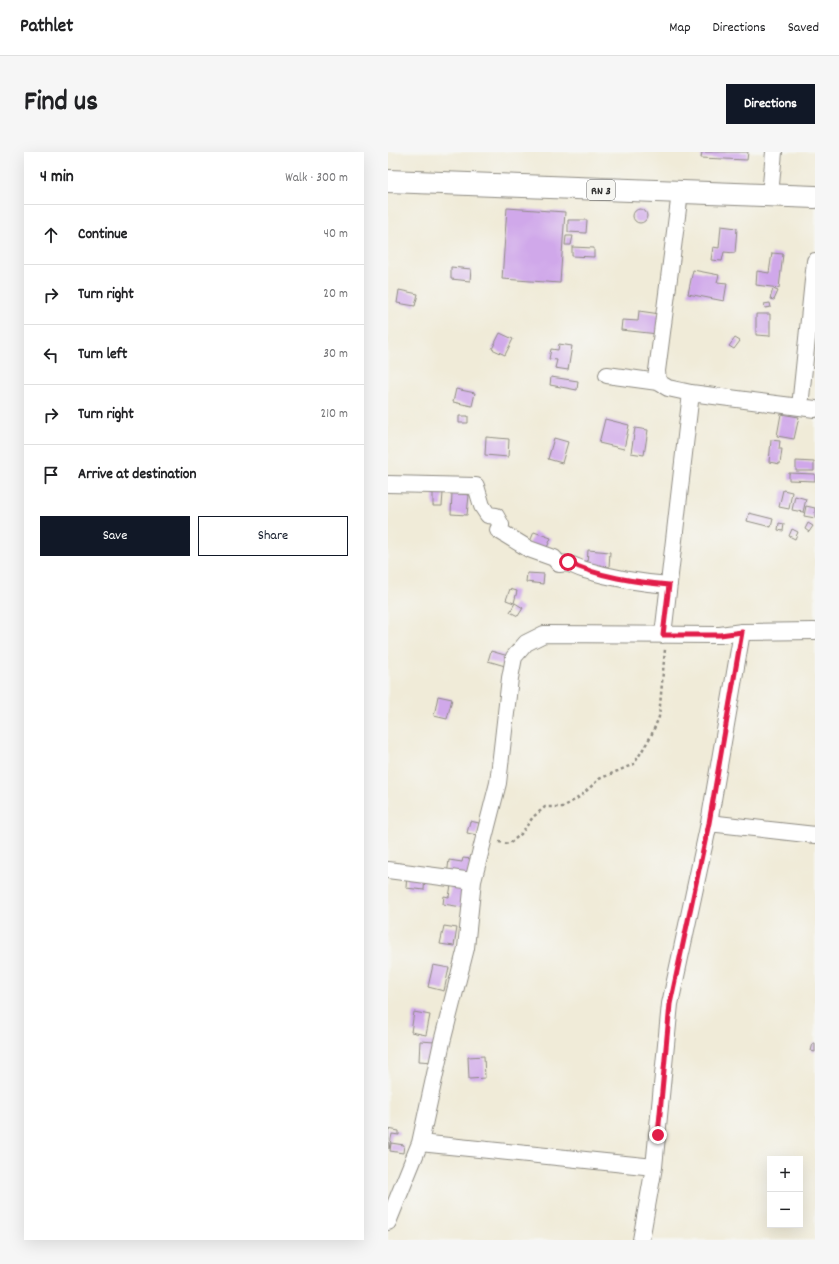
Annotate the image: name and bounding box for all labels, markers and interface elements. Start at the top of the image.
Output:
text: Pathlet [20,14,73,41]
text: Map [669,18,691,38]
text: Directions [713,18,766,38]
text: Saved [788,18,819,38]
text: Find us [24,84,98,124]
button: Directions [726,84,815,124]
text: 4 min [40,166,74,190]
text: Walk · 300 m [285,169,348,188]
road number: RN 3 [587,180,615,200]
icon: ahead [40,224,62,246]
text: Continue [78,224,127,246]
text: 40 m [324,225,348,244]
icon: right [40,284,62,306]
text: Turn right [78,284,134,306]
text: 20 m [323,285,348,304]
icon: left [40,344,62,366]
text: Turn left [78,344,127,366]
text: 30 m [323,345,348,364]
icon: right [40,404,62,426]
text: Turn right [78,404,134,426]
text: 210 m [320,405,348,424]
icon: arrive [40,464,62,486]
text: Arrive at destination [78,464,196,486]
button: Save [40,516,190,556]
button: Share [198,516,348,556]
route start [559,553,577,571]
route end [649,1126,667,1144]
map controls [767,1156,803,1228]
button: + [767,1156,803,1192]
button: − [767,1192,803,1228]

